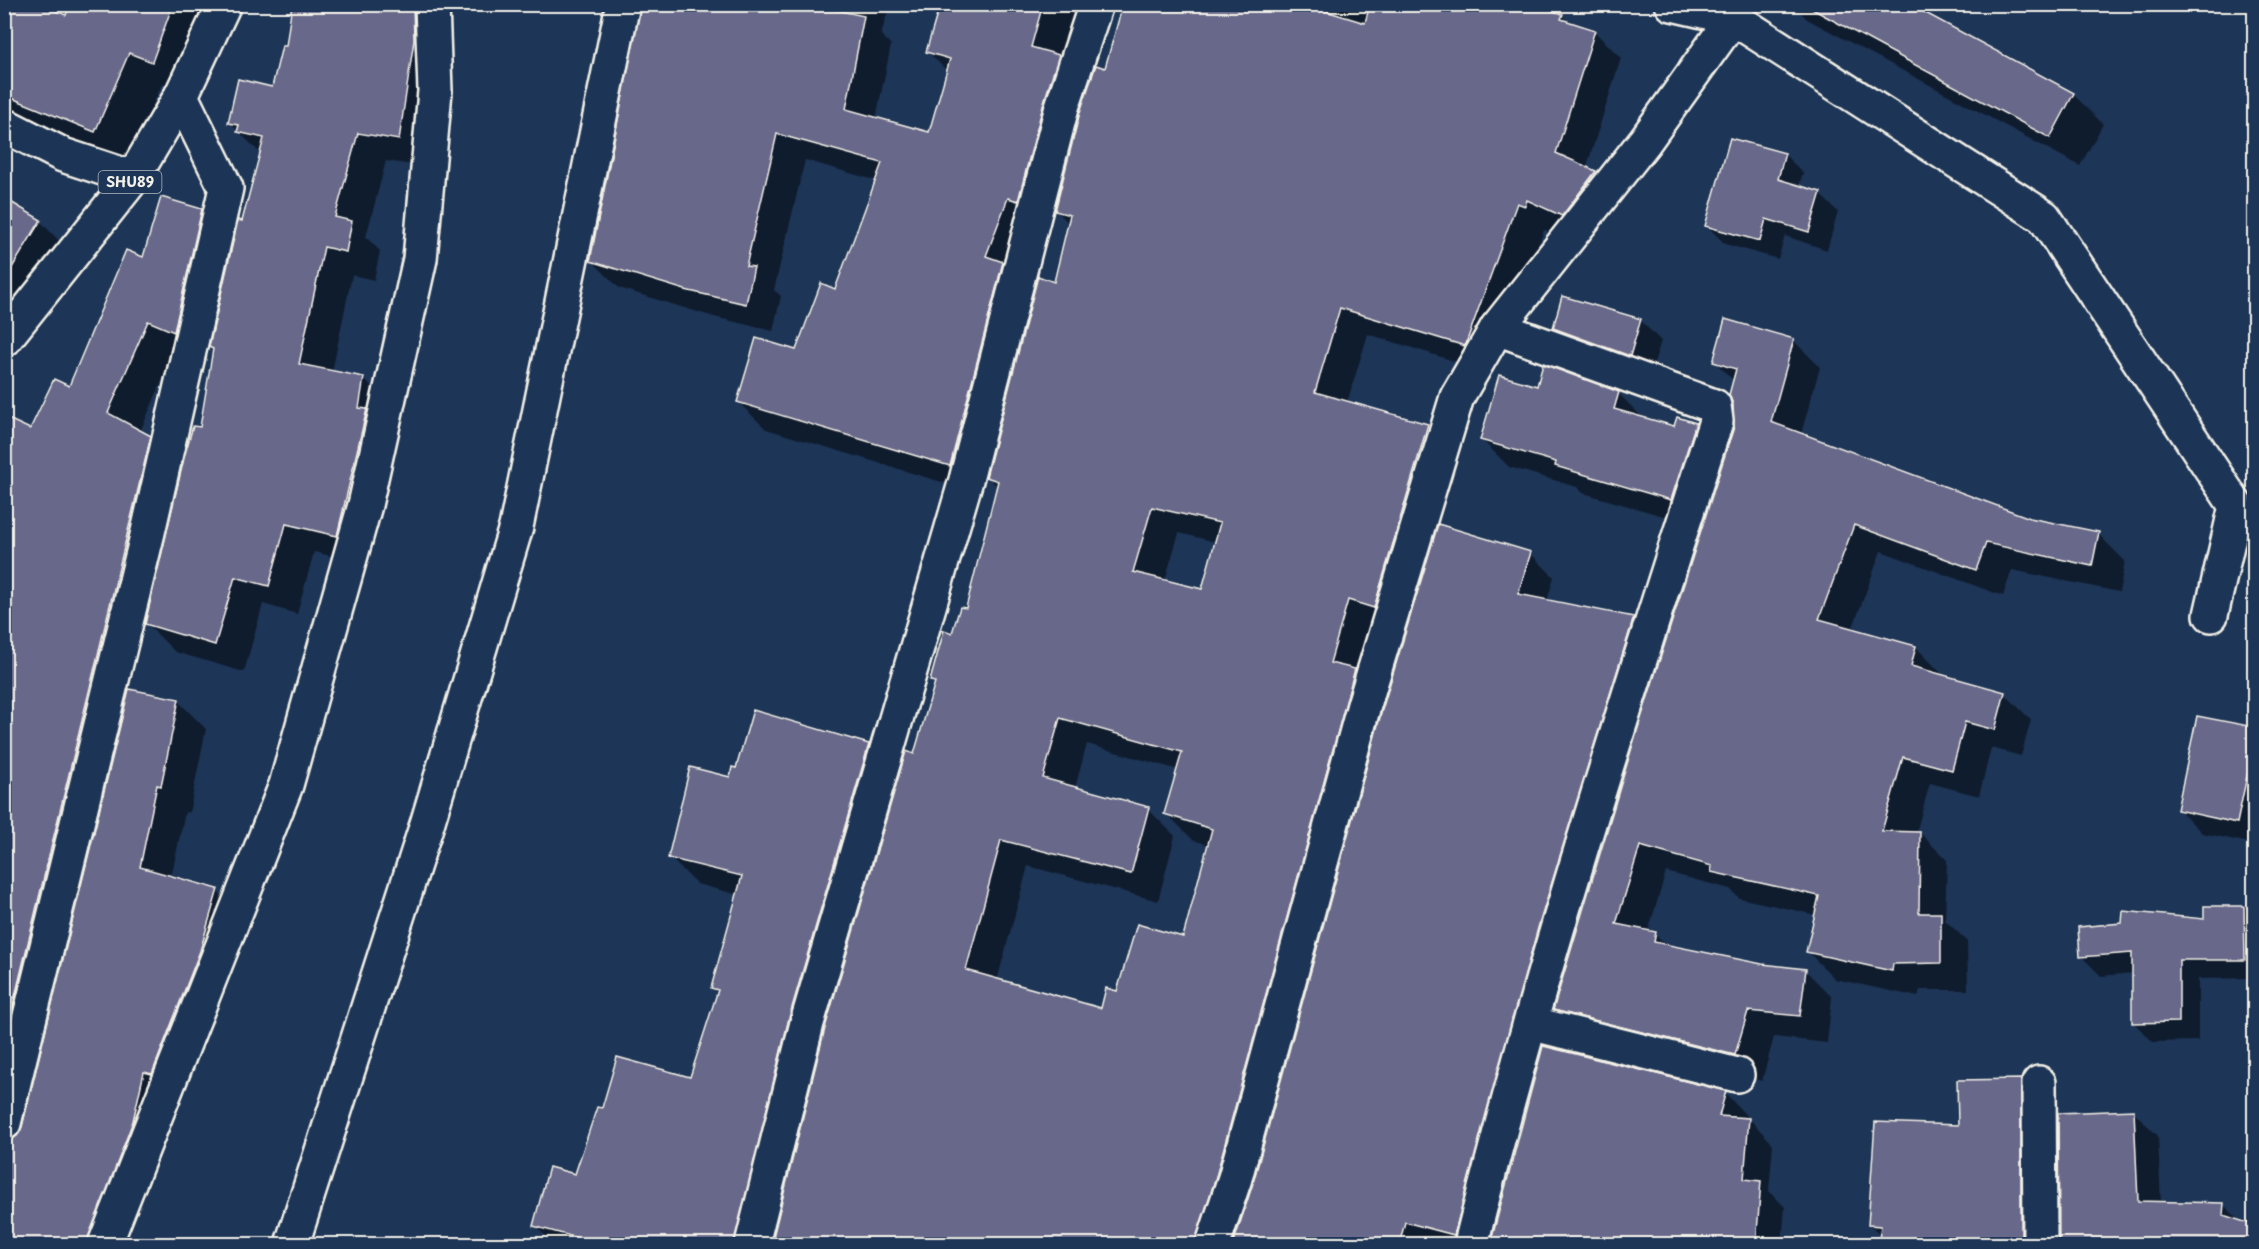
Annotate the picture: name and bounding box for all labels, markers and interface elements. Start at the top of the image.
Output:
road number: SHU89 [98,171,162,193]

